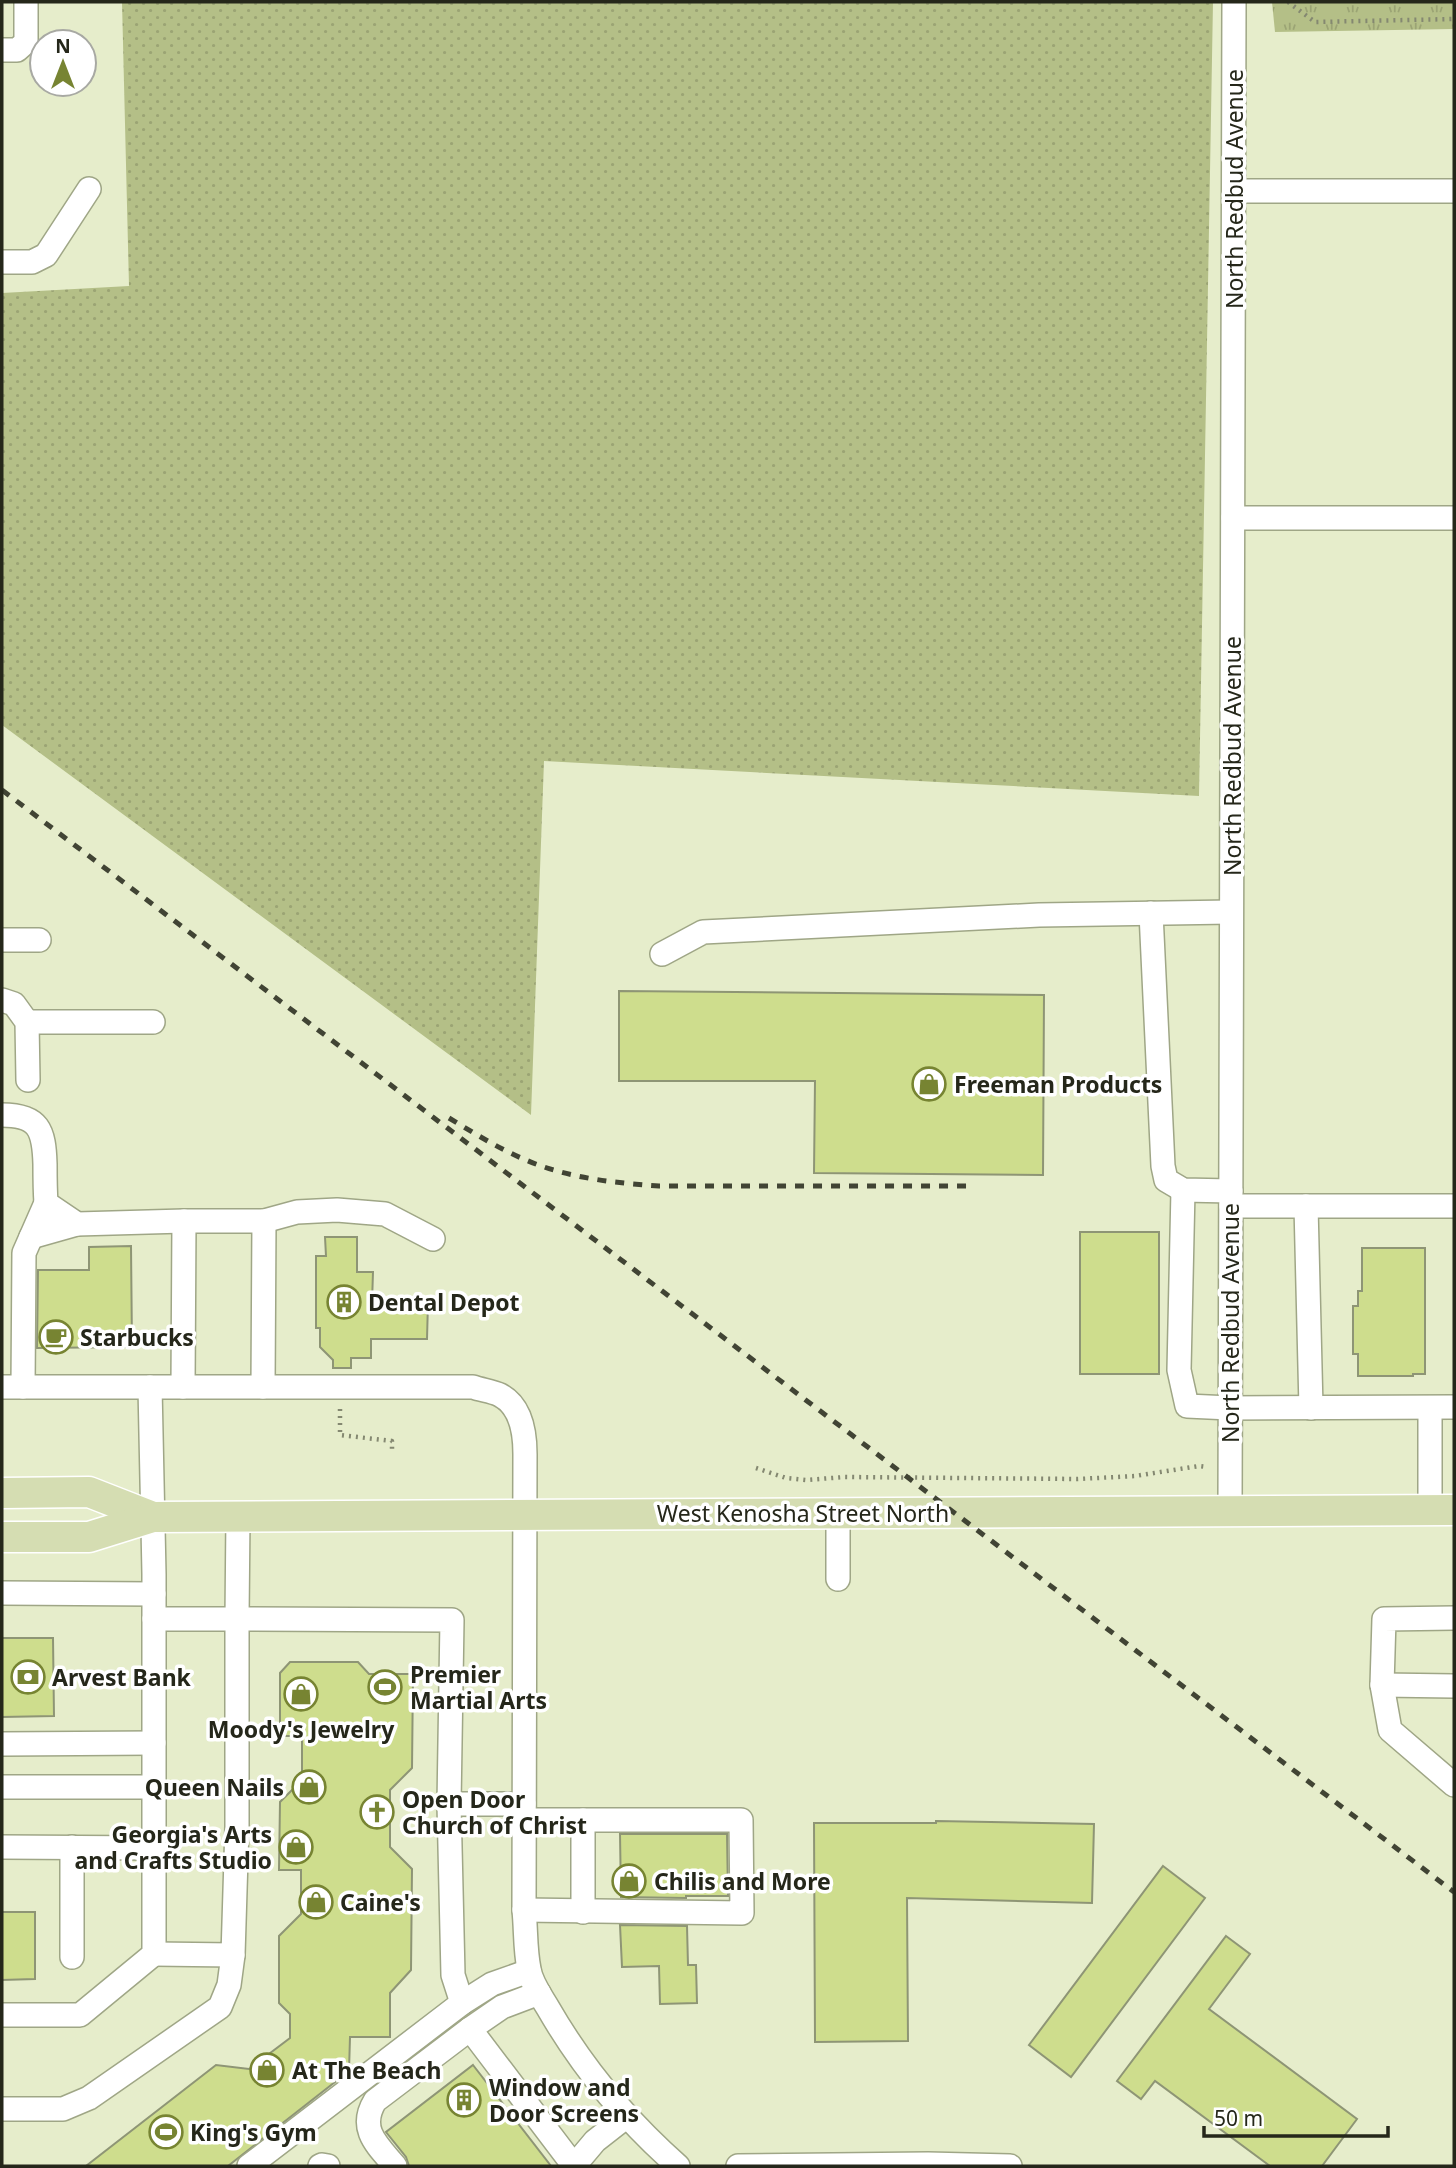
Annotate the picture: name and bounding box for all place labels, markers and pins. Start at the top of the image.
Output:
shop icon: Freeman Products [910,1065,948,1103]
place label: Freeman Products [954,1068,1162,1100]
building icon: Dental Depot [325,1283,363,1321]
place label: Dental Depot [368,1286,520,1318]
cafe icon: Starbucks [37,1318,75,1356]
place label: Starbucks [80,1321,194,1353]
bank icon: Arvest Bank [9,1658,47,1696]
place label: Premier Martial Arts [410,1658,547,1716]
place label: Arvest Bank [52,1661,192,1693]
sports icon: Premier Martial Arts [366,1668,404,1706]
shop icon: Moody's Jewelry [282,1675,320,1713]
place label: Moody's Jewelry [208,1713,395,1745]
shop icon: Queen Nails [290,1768,328,1806]
place label: Queen Nails [145,1771,284,1803]
place label: Open Door Church of Christ [402,1783,587,1841]
church icon: Open Door Church of Christ [358,1793,396,1831]
place label: Georgia's Arts and Crafts Studio [75,1818,272,1876]
shop icon: Georgia's Arts and Crafts Studio [277,1828,315,1866]
shop icon: Chilis and More [610,1862,648,1900]
place label: Chilis and More [654,1865,831,1897]
shop icon: Caine's [297,1883,335,1921]
place label: Caine's [340,1886,421,1918]
shop icon: At The Beach [248,2051,286,2089]
place label: At The Beach [292,2054,441,2086]
place label: Window and Door Screens [489,2071,639,2129]
building icon: Window and Door Screens [445,2081,483,2119]
sports icon: King's Gym [147,2113,185,2151]
place label: King's Gym [190,2116,317,2148]

